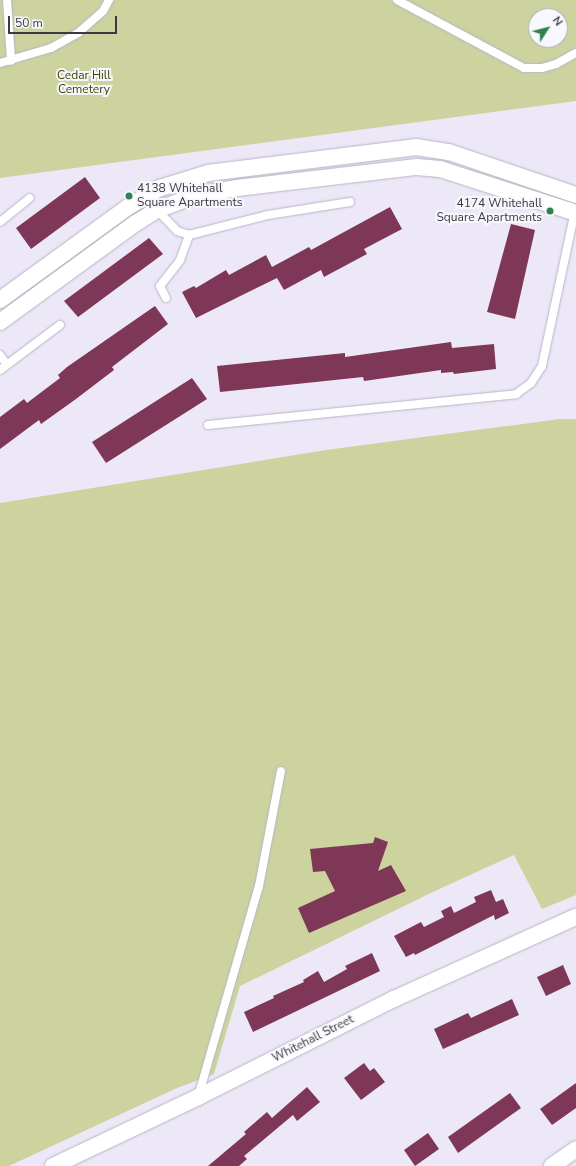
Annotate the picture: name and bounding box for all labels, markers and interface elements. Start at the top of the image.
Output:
scale bar [10,8,119,34]
north arrow [528,8,568,48]
text: N [549,13,566,29]
text: 50 m [15,15,43,31]
park label: Cedar Hill Cemetery [57,69,111,97]
place label: 4138 Whitehall Square Apartments [137,182,243,210]
marker: 4138 Whitehall Square Apartments [124,191,134,201]
place label: 4174 Whitehall Square Apartments [436,197,542,225]
marker: 4174 Whitehall Square Apartments [545,206,555,216]
street label: Whitehall Street [270,1012,356,1066]

